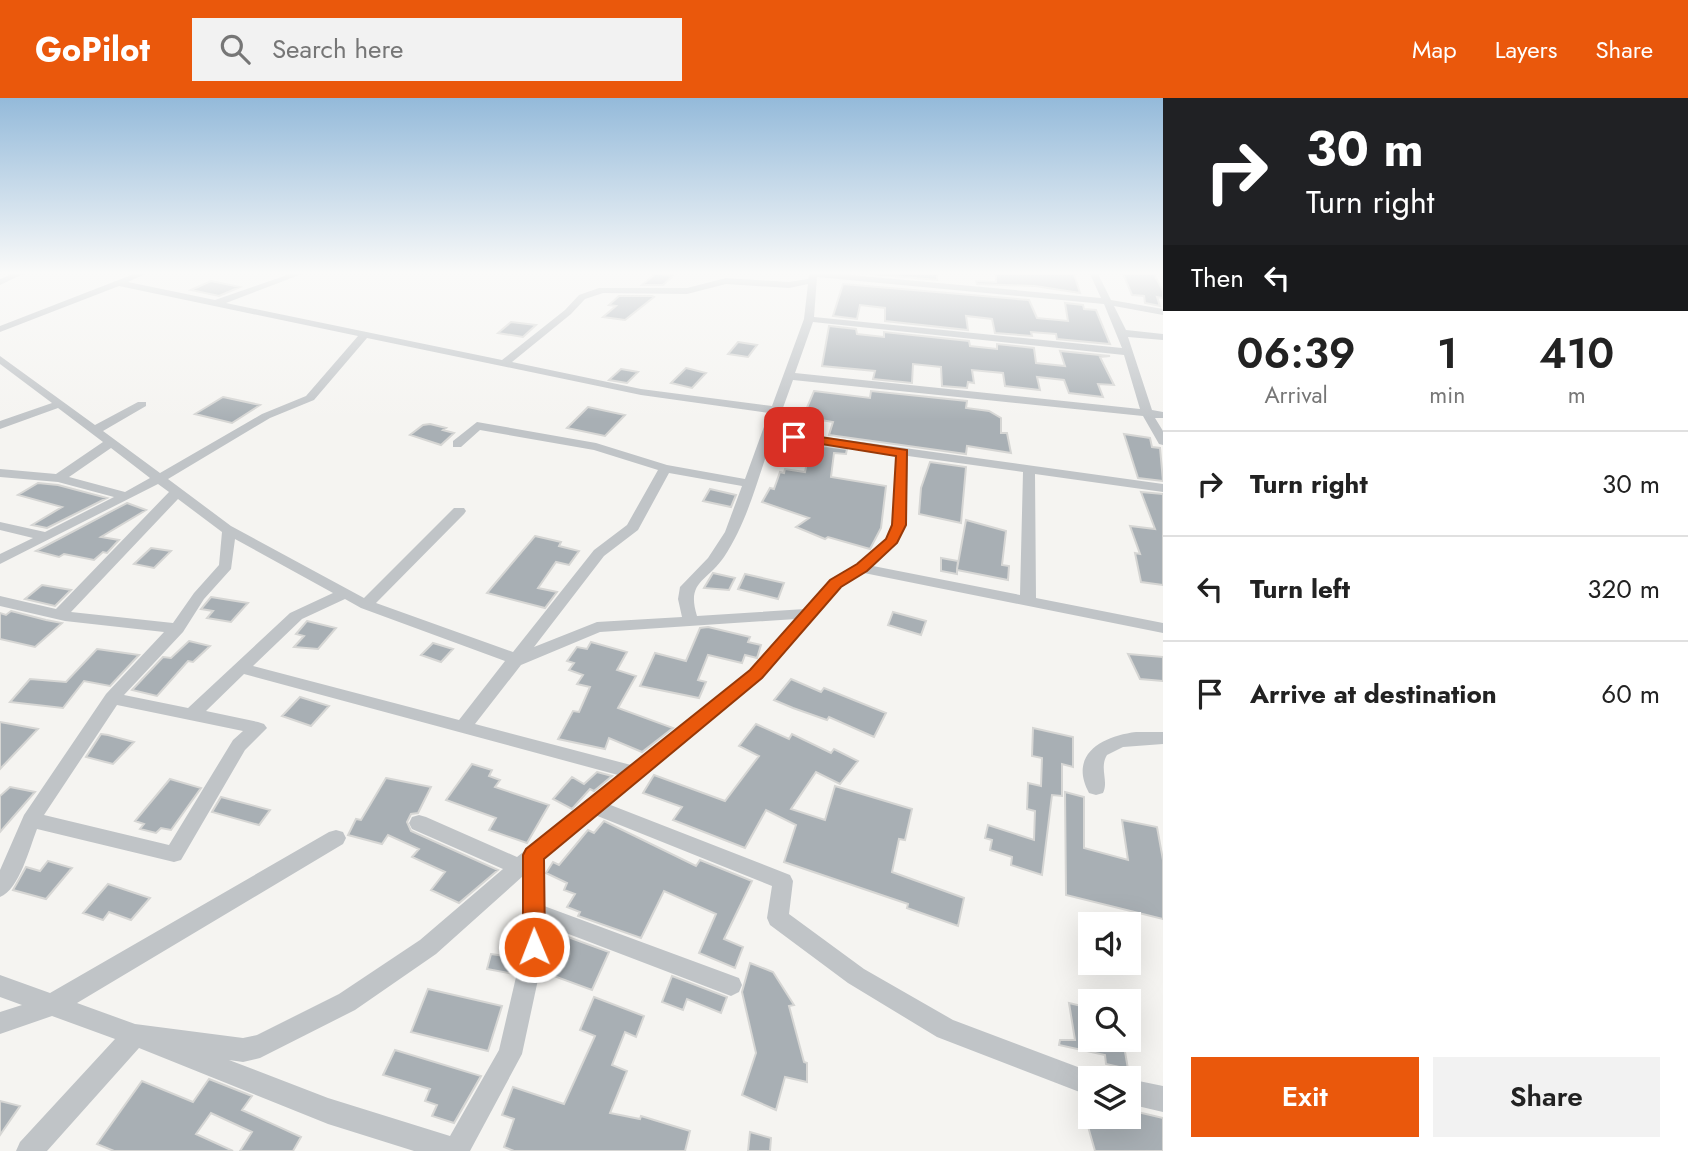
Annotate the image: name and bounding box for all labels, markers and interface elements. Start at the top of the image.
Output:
search box [192,18,682,81]
text: GoPilot [35,26,150,73]
icon: search [216,30,254,68]
text: Search here [272,30,403,68]
text: Map [1412,32,1457,67]
text: Layers [1495,32,1557,67]
text: Share [1595,32,1653,67]
text: 30 m [1306,114,1424,184]
icon: right [1191,126,1282,217]
text: Turn right [1306,179,1435,225]
text: Then [1191,259,1244,297]
icon: left [1258,259,1296,297]
text: 06:39 [1237,323,1356,384]
text: 1 [1437,323,1458,384]
text: 410 [1539,323,1614,384]
text: Arrival [1264,378,1328,412]
text: min [1429,378,1465,412]
text: m [1568,378,1586,412]
pin [764,407,824,467]
icon: arrive [775,418,813,456]
icon: right [1191,465,1229,503]
text: Turn right [1250,465,1368,503]
text: 30 m [1602,465,1660,503]
icon: left [1191,570,1229,608]
text: Turn left [1250,570,1350,608]
text: 320 m [1587,570,1660,608]
icon: arrive [1191,675,1229,713]
text: Arrive at destination [1250,675,1497,713]
text: 60 m [1601,675,1660,713]
position arrow [497,910,571,984]
map controls [1078,912,1141,1129]
button: sound [1078,912,1141,975]
button: search [1078,989,1141,1052]
button: Exit [1191,1057,1419,1137]
button: Share [1433,1057,1660,1137]
button: layers [1078,1066,1141,1129]

